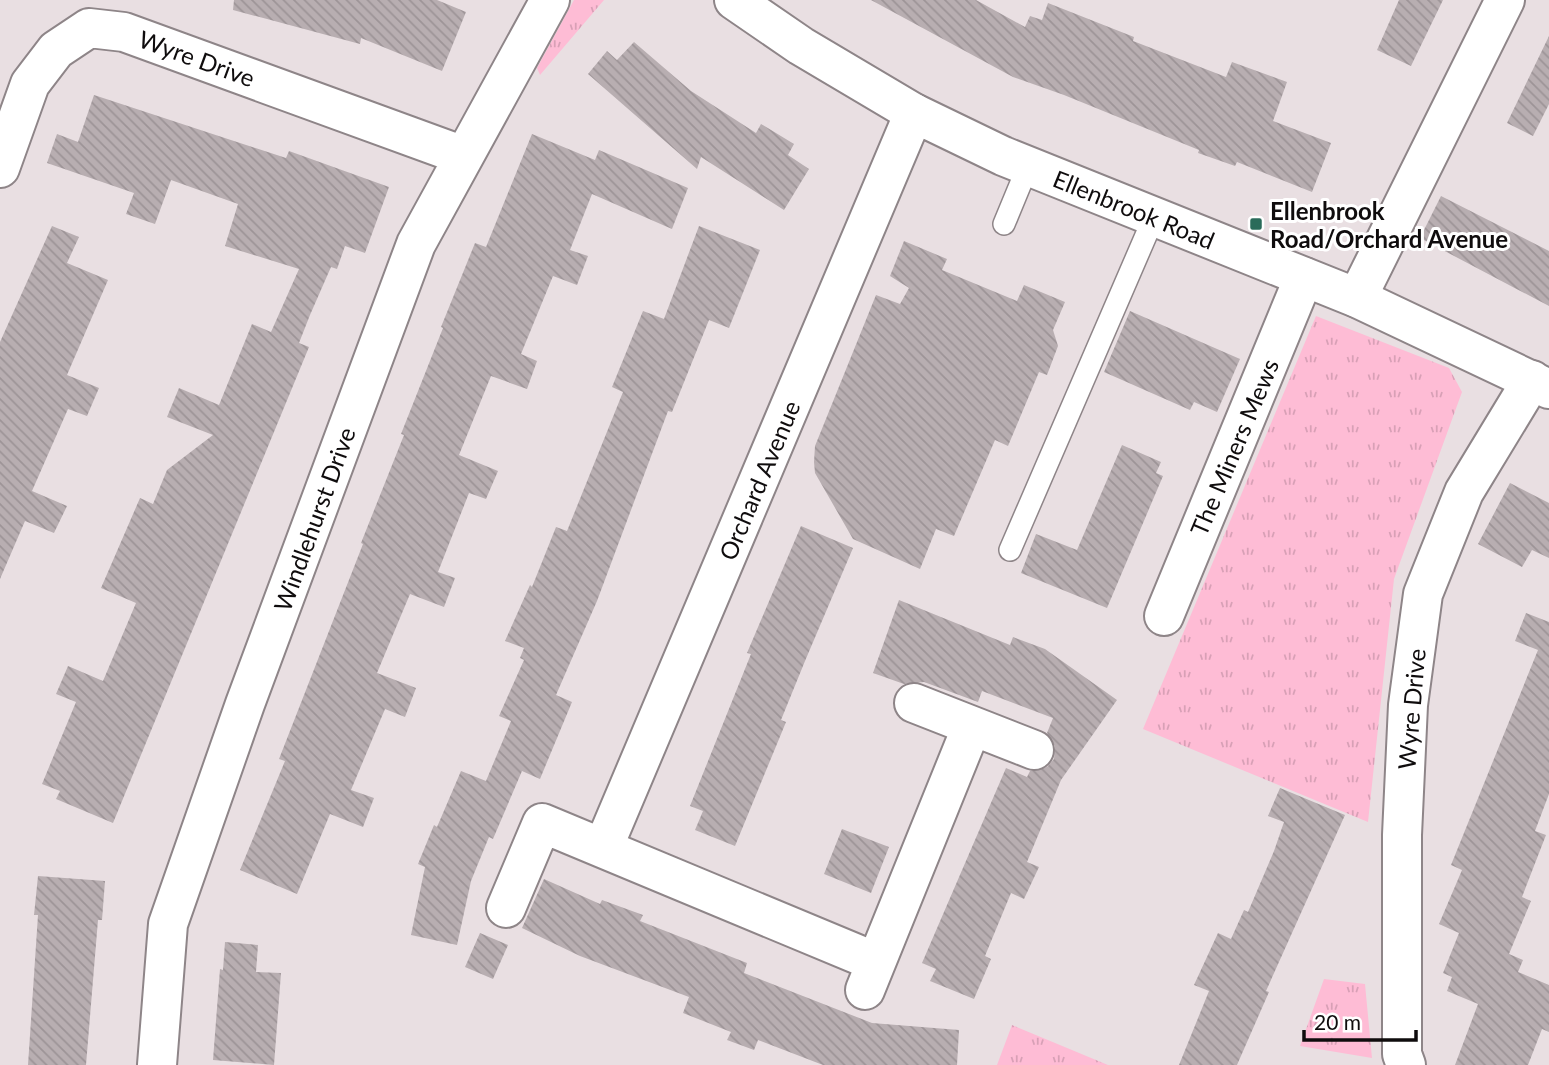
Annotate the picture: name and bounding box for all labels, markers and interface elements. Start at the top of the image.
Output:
street label: Wyre Drive [135,24,259,92]
street label: Ellenbrook Road [1049,163,1219,255]
place label: Ellenbrook Road/Orchard Avenue [1270,196,1508,253]
marker: Ellenbrook Road/Orchard Avenue [1248,216,1264,232]
street label: The Miners Mews [1184,354,1284,540]
street label: Orchard Avenue [712,396,806,564]
street label: Windlehurst Drive [267,423,361,615]
street label: Wyre Drive [1391,647,1431,771]
scale bar [1304,998,1416,1042]
text: 20 m [1314,1009,1361,1034]

